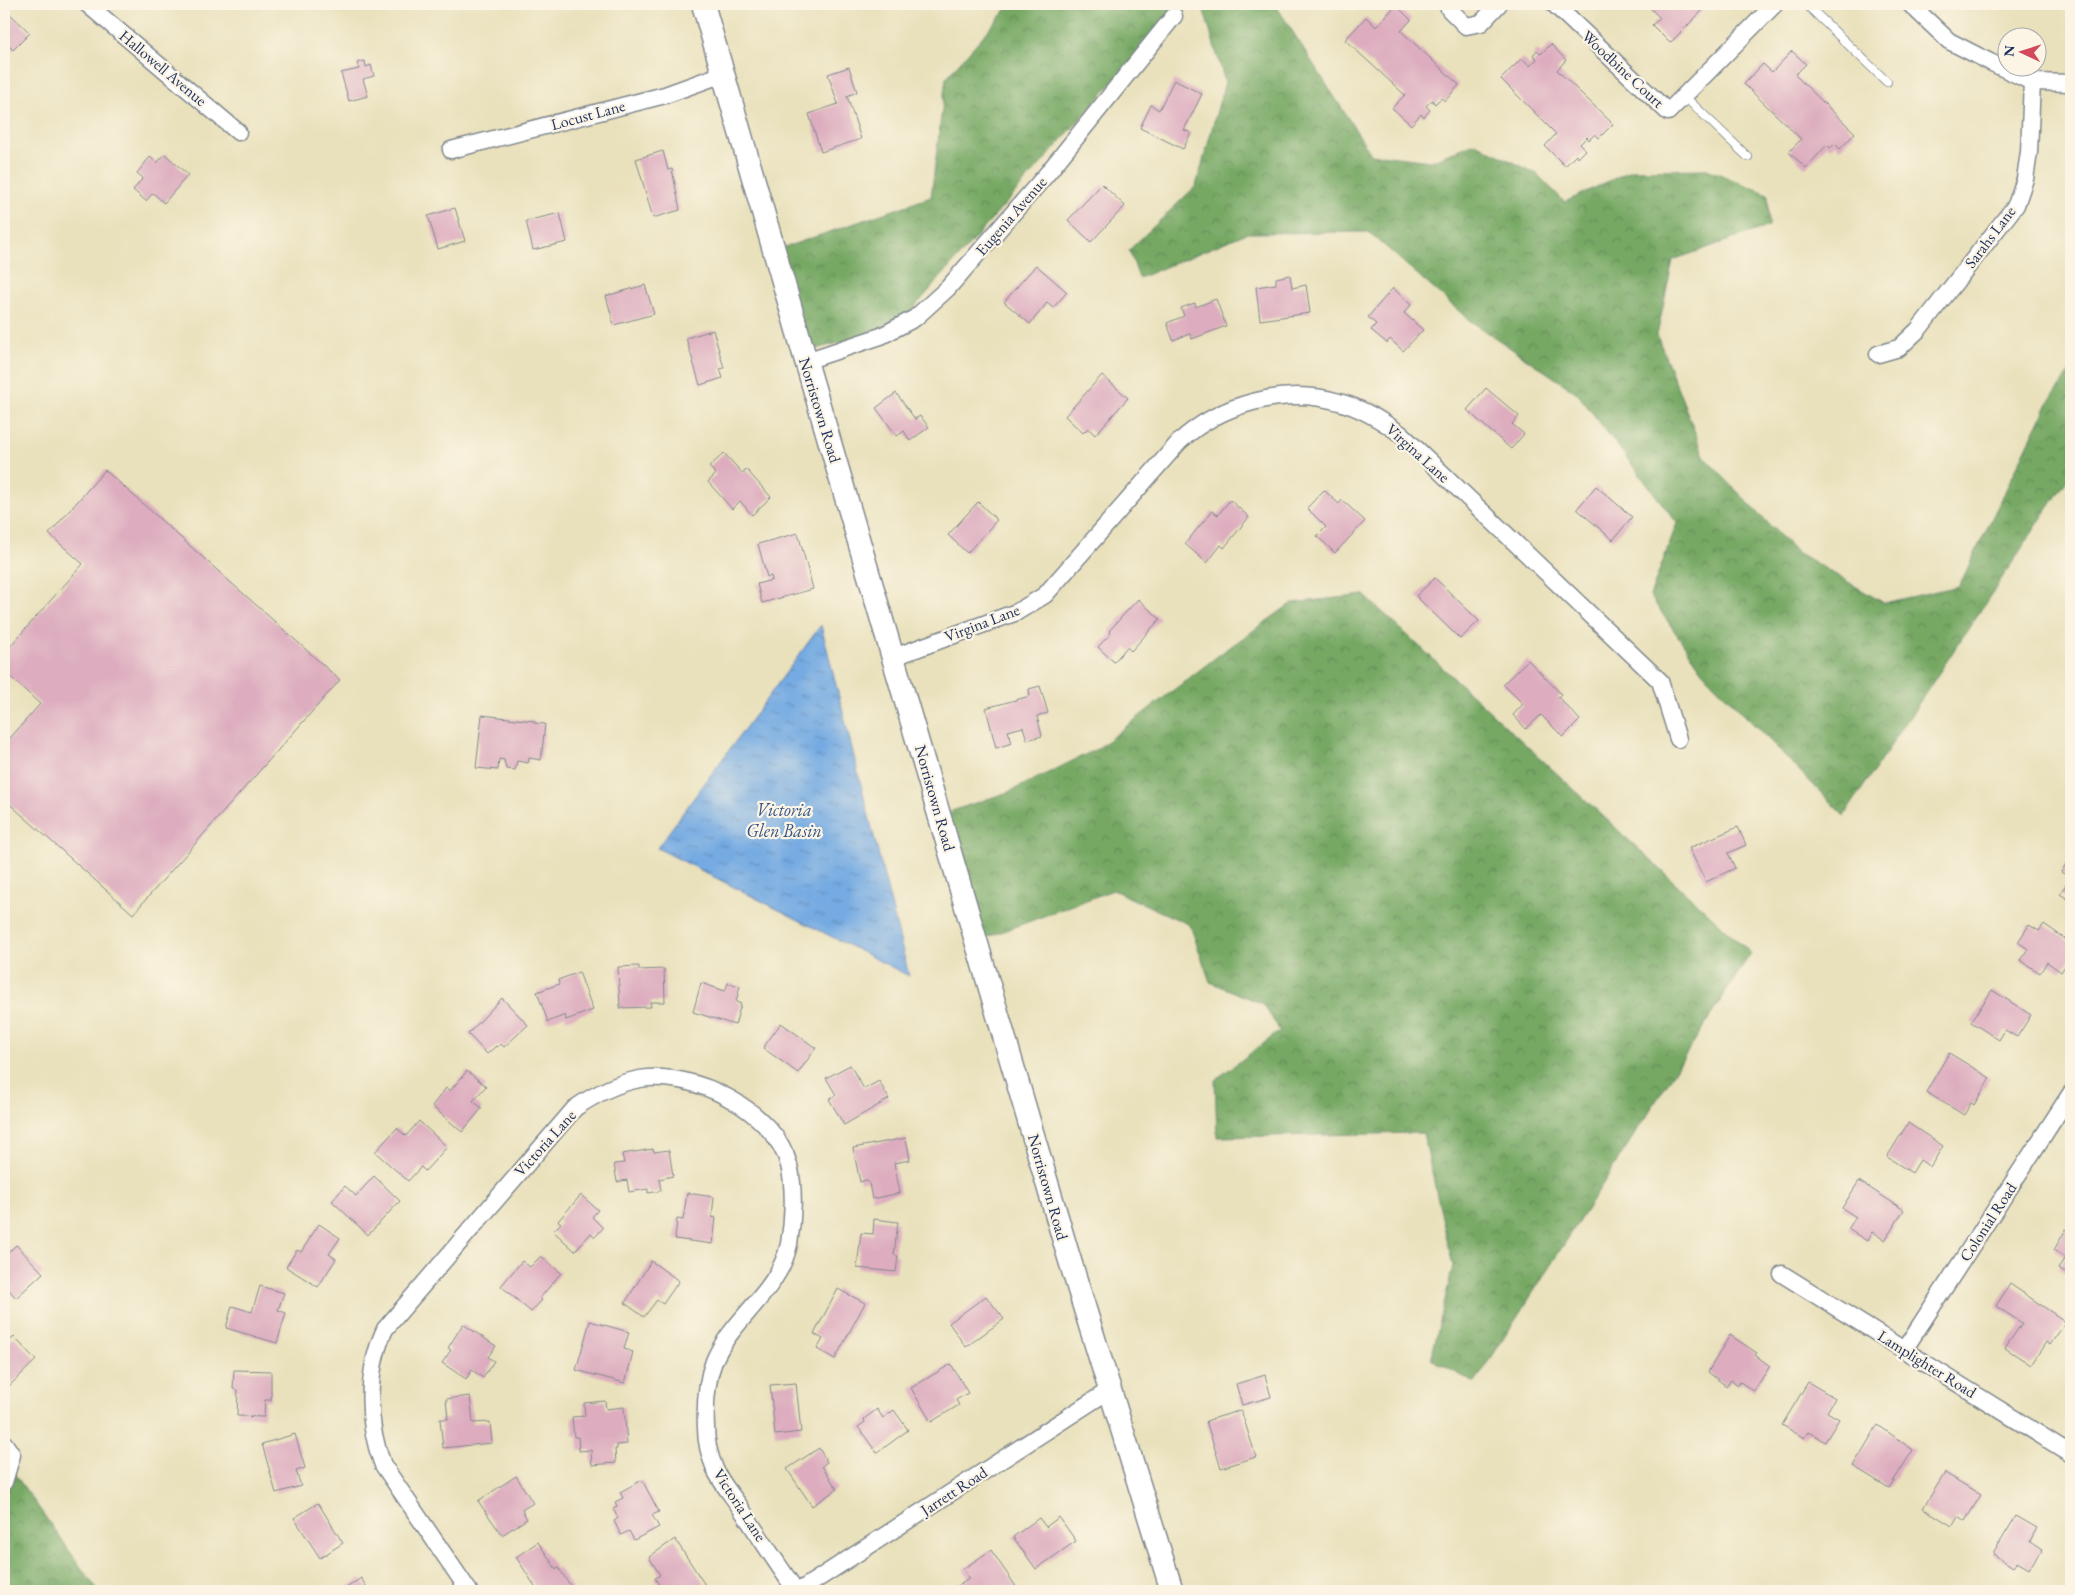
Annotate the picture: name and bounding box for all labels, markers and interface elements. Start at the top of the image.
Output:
street label: Hallowell Avenue [115,25,211,111]
street label: Woodbine Court [1577,25,1669,113]
north arrow [1998,28,2048,78]
text: N [2000,44,2018,57]
street label: Locust Lane [549,95,627,135]
street label: Eugenia Avenue [971,172,1051,260]
street label: Sarahs Lane [1960,202,2020,272]
street label: Norristown Road [794,355,846,466]
street label: Virgina Lane [1382,419,1454,487]
street label: Virgina Lane [941,599,1023,647]
street label: Norristown Road [910,743,960,854]
water label: Victoria Glen Basin [746,798,822,842]
street label: Victoria Lane [509,1105,581,1181]
street label: Norristown Road [1023,1132,1073,1243]
street label: Colonial Road [1955,1178,2022,1265]
street label: Lamplighter Road [1874,1325,1981,1403]
street label: Jarrett Road [915,1461,992,1521]
street label: Victoria Lane [709,1464,771,1546]

